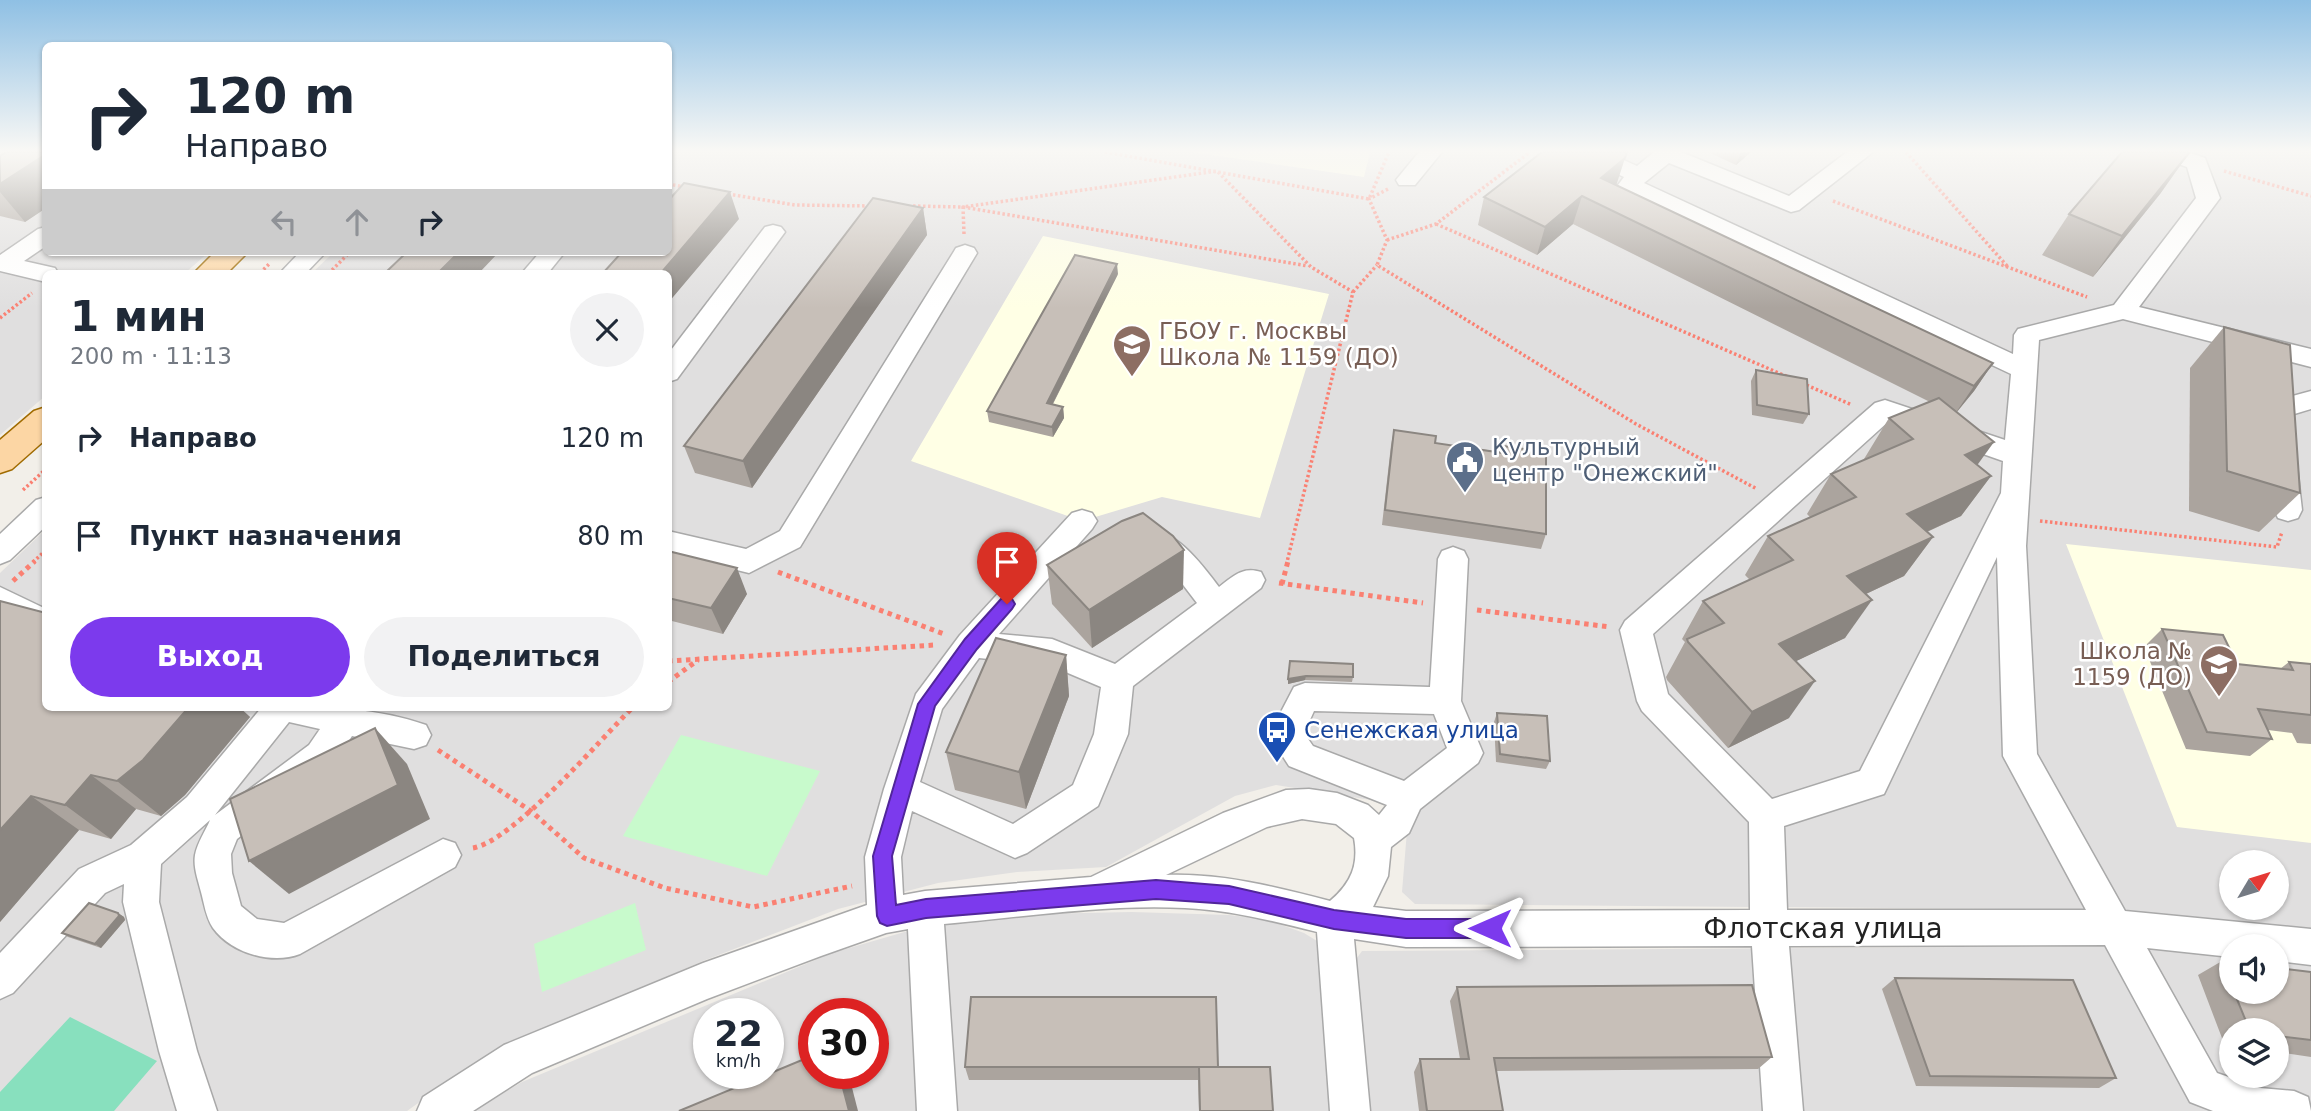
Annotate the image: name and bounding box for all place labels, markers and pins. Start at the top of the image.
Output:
place label: ГБОУ г. Москвы Школа № 1159 (ДО) [1159,318,1399,370]
school or university icon: ГБОУ г. Москвы Школа № 1159 (ДО) [1111,323,1153,378]
place label: Культурный центр "Онежский" [1492,434,1718,486]
public building icon: Культурный центр "Онежский" [1444,439,1486,494]
pin [977,532,1037,604]
place label: Школа № 1159 (ДО) [2072,638,2192,690]
school or university icon: Школа № 1159 (ДО) [2198,643,2240,698]
bus stop icon: Сенежская улица [1256,709,1298,764]
place label: Сенежская улица [1304,717,1519,743]

